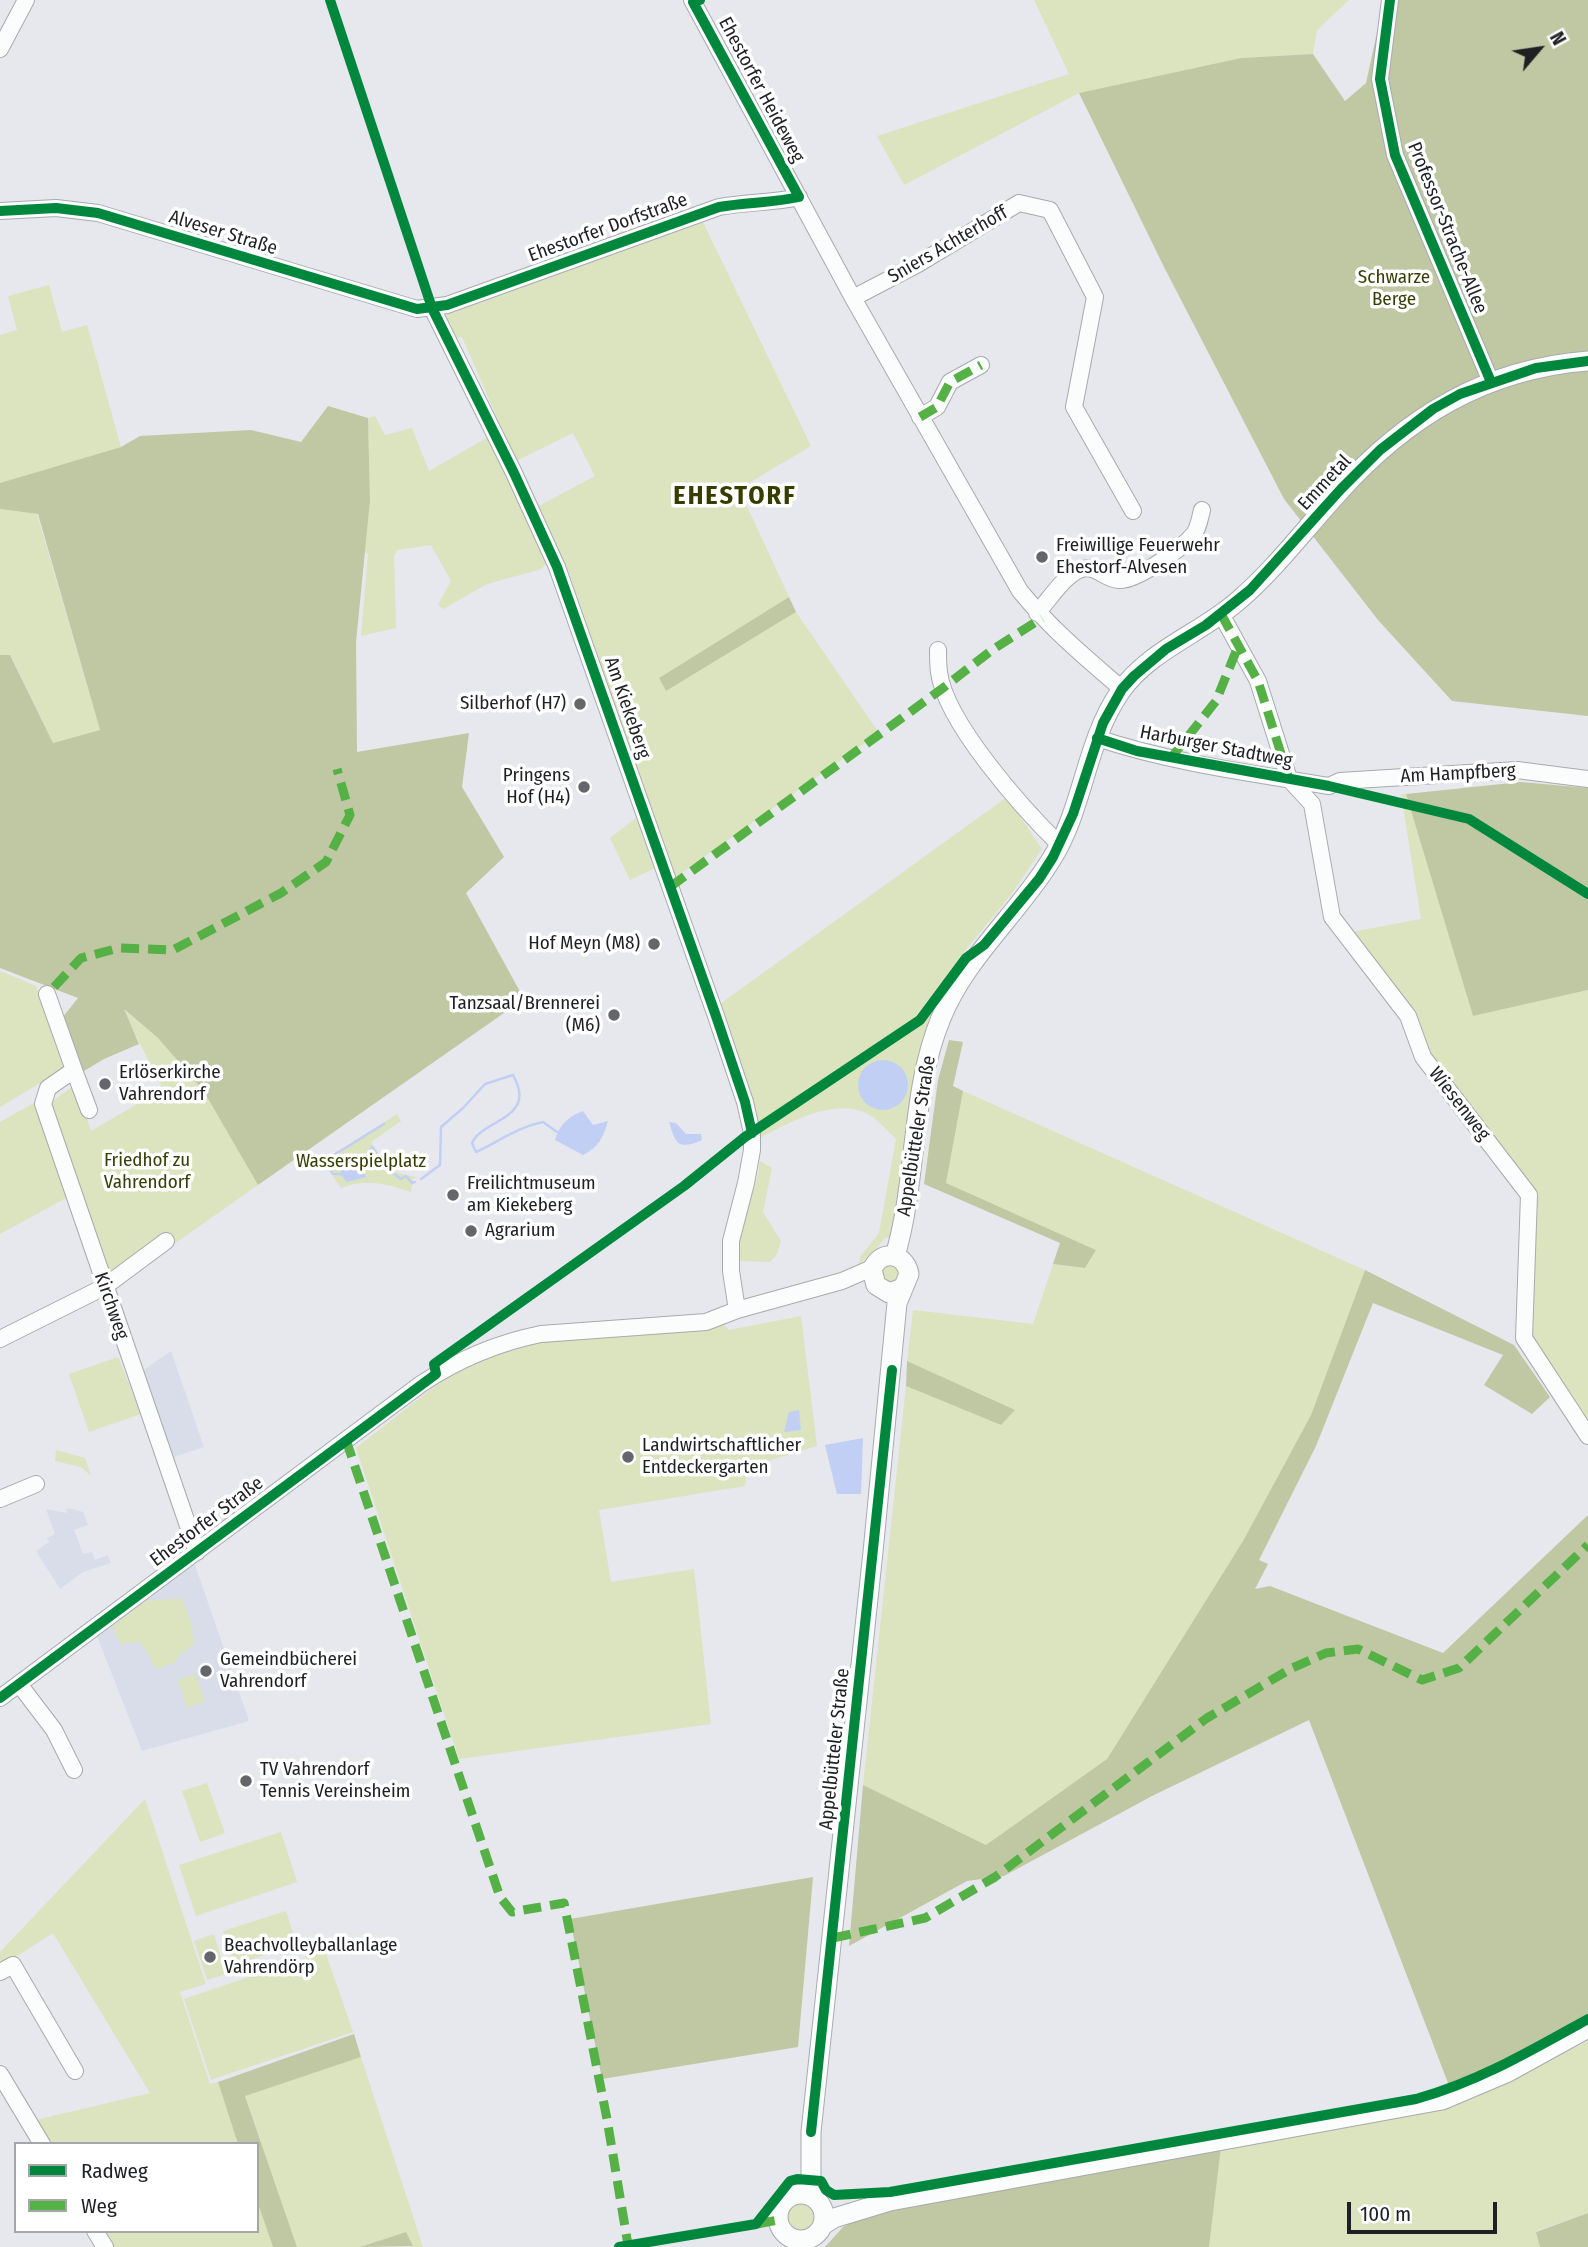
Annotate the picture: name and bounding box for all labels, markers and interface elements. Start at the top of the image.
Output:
street label: Ehestorfer Heideweg [713,14,809,166]
north arrow [1504,14,1574,84]
text: N [1545,28,1571,49]
street label: Professor-Strache-Allee [1402,139,1492,317]
street label: Ehestorfer Dorfstraße [525,189,691,267]
street label: Sniers Achterhoff [884,202,1012,288]
street label: Alveser Straße [166,206,280,260]
park label: Schwarze Berge [1358,267,1430,311]
street label: Emmetal [1294,451,1356,515]
district label: EHESTORF [674,481,796,513]
place label: Freiwillige Feuerwehr Ehestorf-Alvesen [1056,535,1220,579]
marker: Freiwillige Feuerwehr Ehestorf-Alvesen [1034,549,1050,565]
street label: Am Kiekeberg [599,654,655,762]
place label: Silberhof (H7) [460,693,566,715]
marker: Silberhof (H7) [572,696,588,712]
street label: Harburger Stadtweg [1138,721,1294,773]
street label: Am Hampfberg [1400,760,1516,788]
place label: Pringens Hof (H4) [503,765,570,809]
marker: Pringens Hof (H4) [576,779,592,795]
place label: Hof Meyn (M8) [528,933,640,955]
marker: Hof Meyn (M8) [646,936,662,952]
place label: Tanzsaal/Brennerei (M6) [450,993,600,1037]
marker: Tanzsaal/Brennerei (M6) [606,1007,622,1023]
street label: Appelbütteler Straße [893,1054,941,1218]
place label: Erlöserkirche Vahrendorf [119,1062,221,1106]
street label: Wiesenweg [1423,1063,1495,1145]
marker: Erlöserkirche Vahrendorf [97,1076,113,1092]
park label: Friedhof zu Vahrendorf [104,1150,190,1194]
park label: Wasserspielplatz [296,1151,426,1173]
place label: Freilichtmuseum am Kiekeberg [467,1173,596,1217]
marker: Freilichtmuseum am Kiekeberg [445,1187,461,1203]
place label: Agrarium [485,1220,555,1242]
marker: Agrarium [463,1223,479,1239]
street label: Kirchweg [89,1269,133,1343]
place label: Landwirtschaftlicher Entdeckergarten [642,1435,801,1479]
marker: Landwirtschaftlicher Entdeckergarten [620,1449,636,1465]
street label: Ehestorfer Straße [146,1472,268,1572]
place label: Gemeindbücherei Vahrendorf [220,1649,357,1693]
marker: Gemeindbücherei Vahrendorf [198,1663,214,1679]
street label: Appelbütteler Straße [815,1667,855,1831]
place label: TV Vahrendorf Tennis Vereinsheim [260,1759,410,1803]
marker: TV Vahrendorf Tennis Vereinsheim [238,1773,254,1789]
place label: Beachvolleyballanlage Vahrendörp [224,1935,397,1979]
marker: Beachvolleyballanlage Vahrendörp [202,1949,218,1965]
legend [14,2142,259,2233]
text: Radweg [81,2158,148,2184]
scale bar [1350,2188,1500,2232]
text: Weg [81,2193,117,2219]
text: 100 m [1360,2201,1411,2227]

